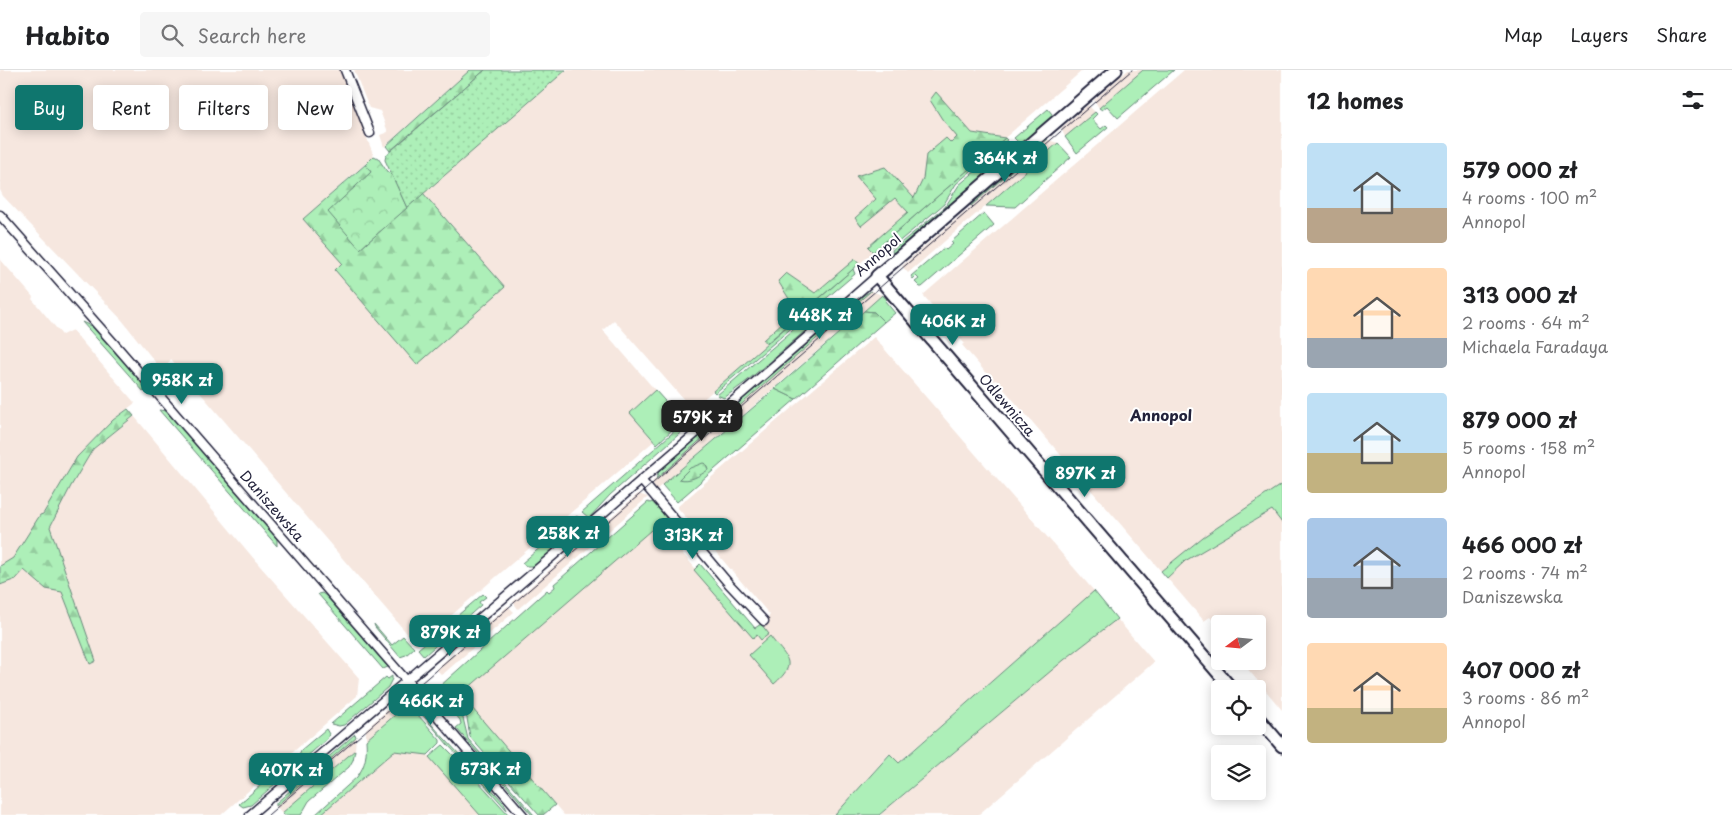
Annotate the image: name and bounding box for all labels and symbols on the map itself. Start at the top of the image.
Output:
pin: 364K zł [959,140,1051,183]
street label: Annopol [850,228,906,281]
pin: 448K zł [774,298,866,340]
pin: 406K zł [907,304,999,346]
pin: 958K zł [136,362,228,405]
street label: Odlewnicza [974,369,1041,441]
pin: 579K zł [656,400,748,442]
district label: Annopol [1129,403,1192,426]
pin: 897K zł [1039,456,1131,498]
street label: Daniszewska [236,466,309,546]
pin: 258K zł [522,516,614,558]
pin: 313K zł [647,518,739,560]
pin: 879K zł [404,614,496,657]
north arrow [1211,615,1266,670]
pin: 466K zł [385,684,477,726]
pin: 407K zł [245,752,337,795]
pin: 573K zł [444,752,536,794]

